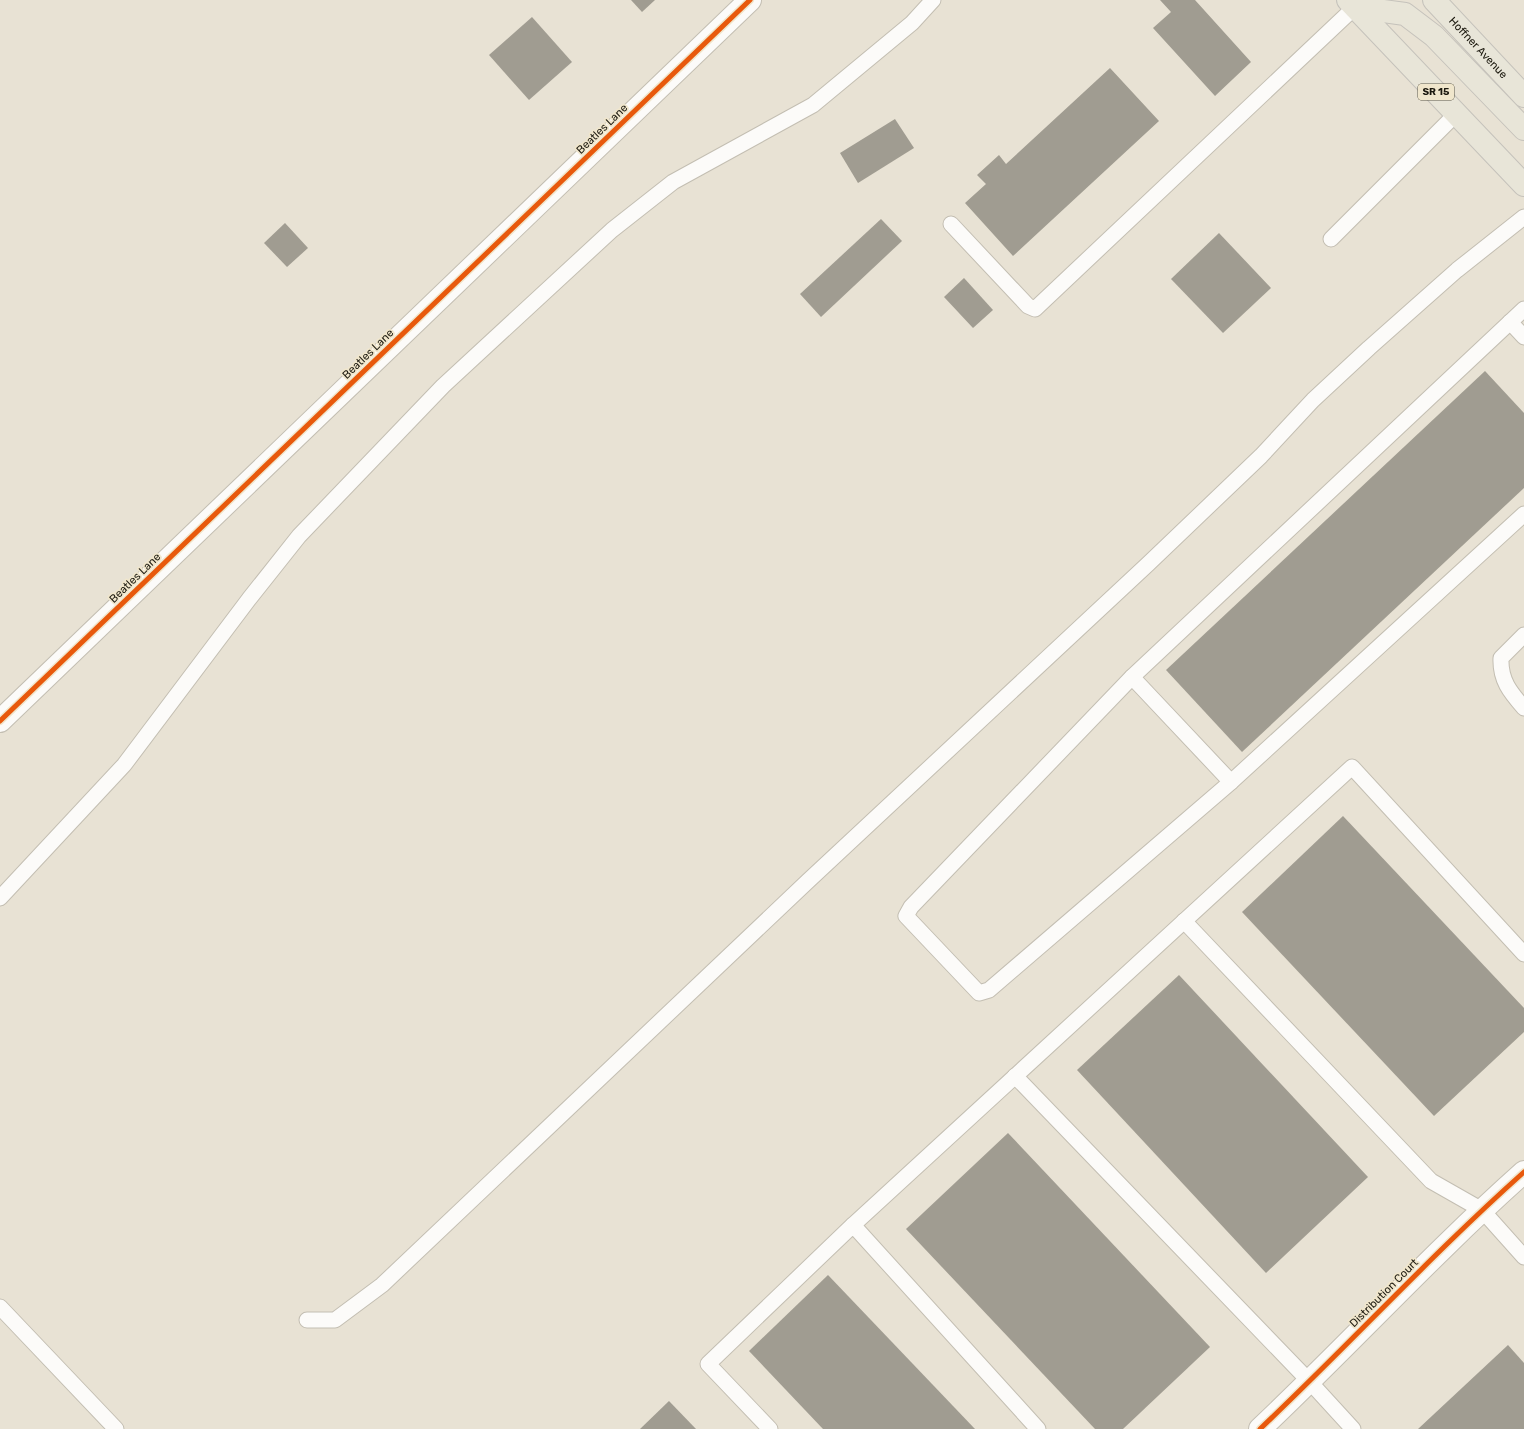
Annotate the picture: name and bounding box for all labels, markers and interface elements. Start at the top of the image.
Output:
street label: Hoffner Avenue [1447,14,1510,81]
road number: SR 15 [1418,84,1454,100]
street label: Beatles Lane [574,101,630,157]
street label: Beatles Lane [340,326,396,382]
street label: Beatles Lane [107,550,163,606]
street label: Distribution Court [1347,1256,1421,1330]

